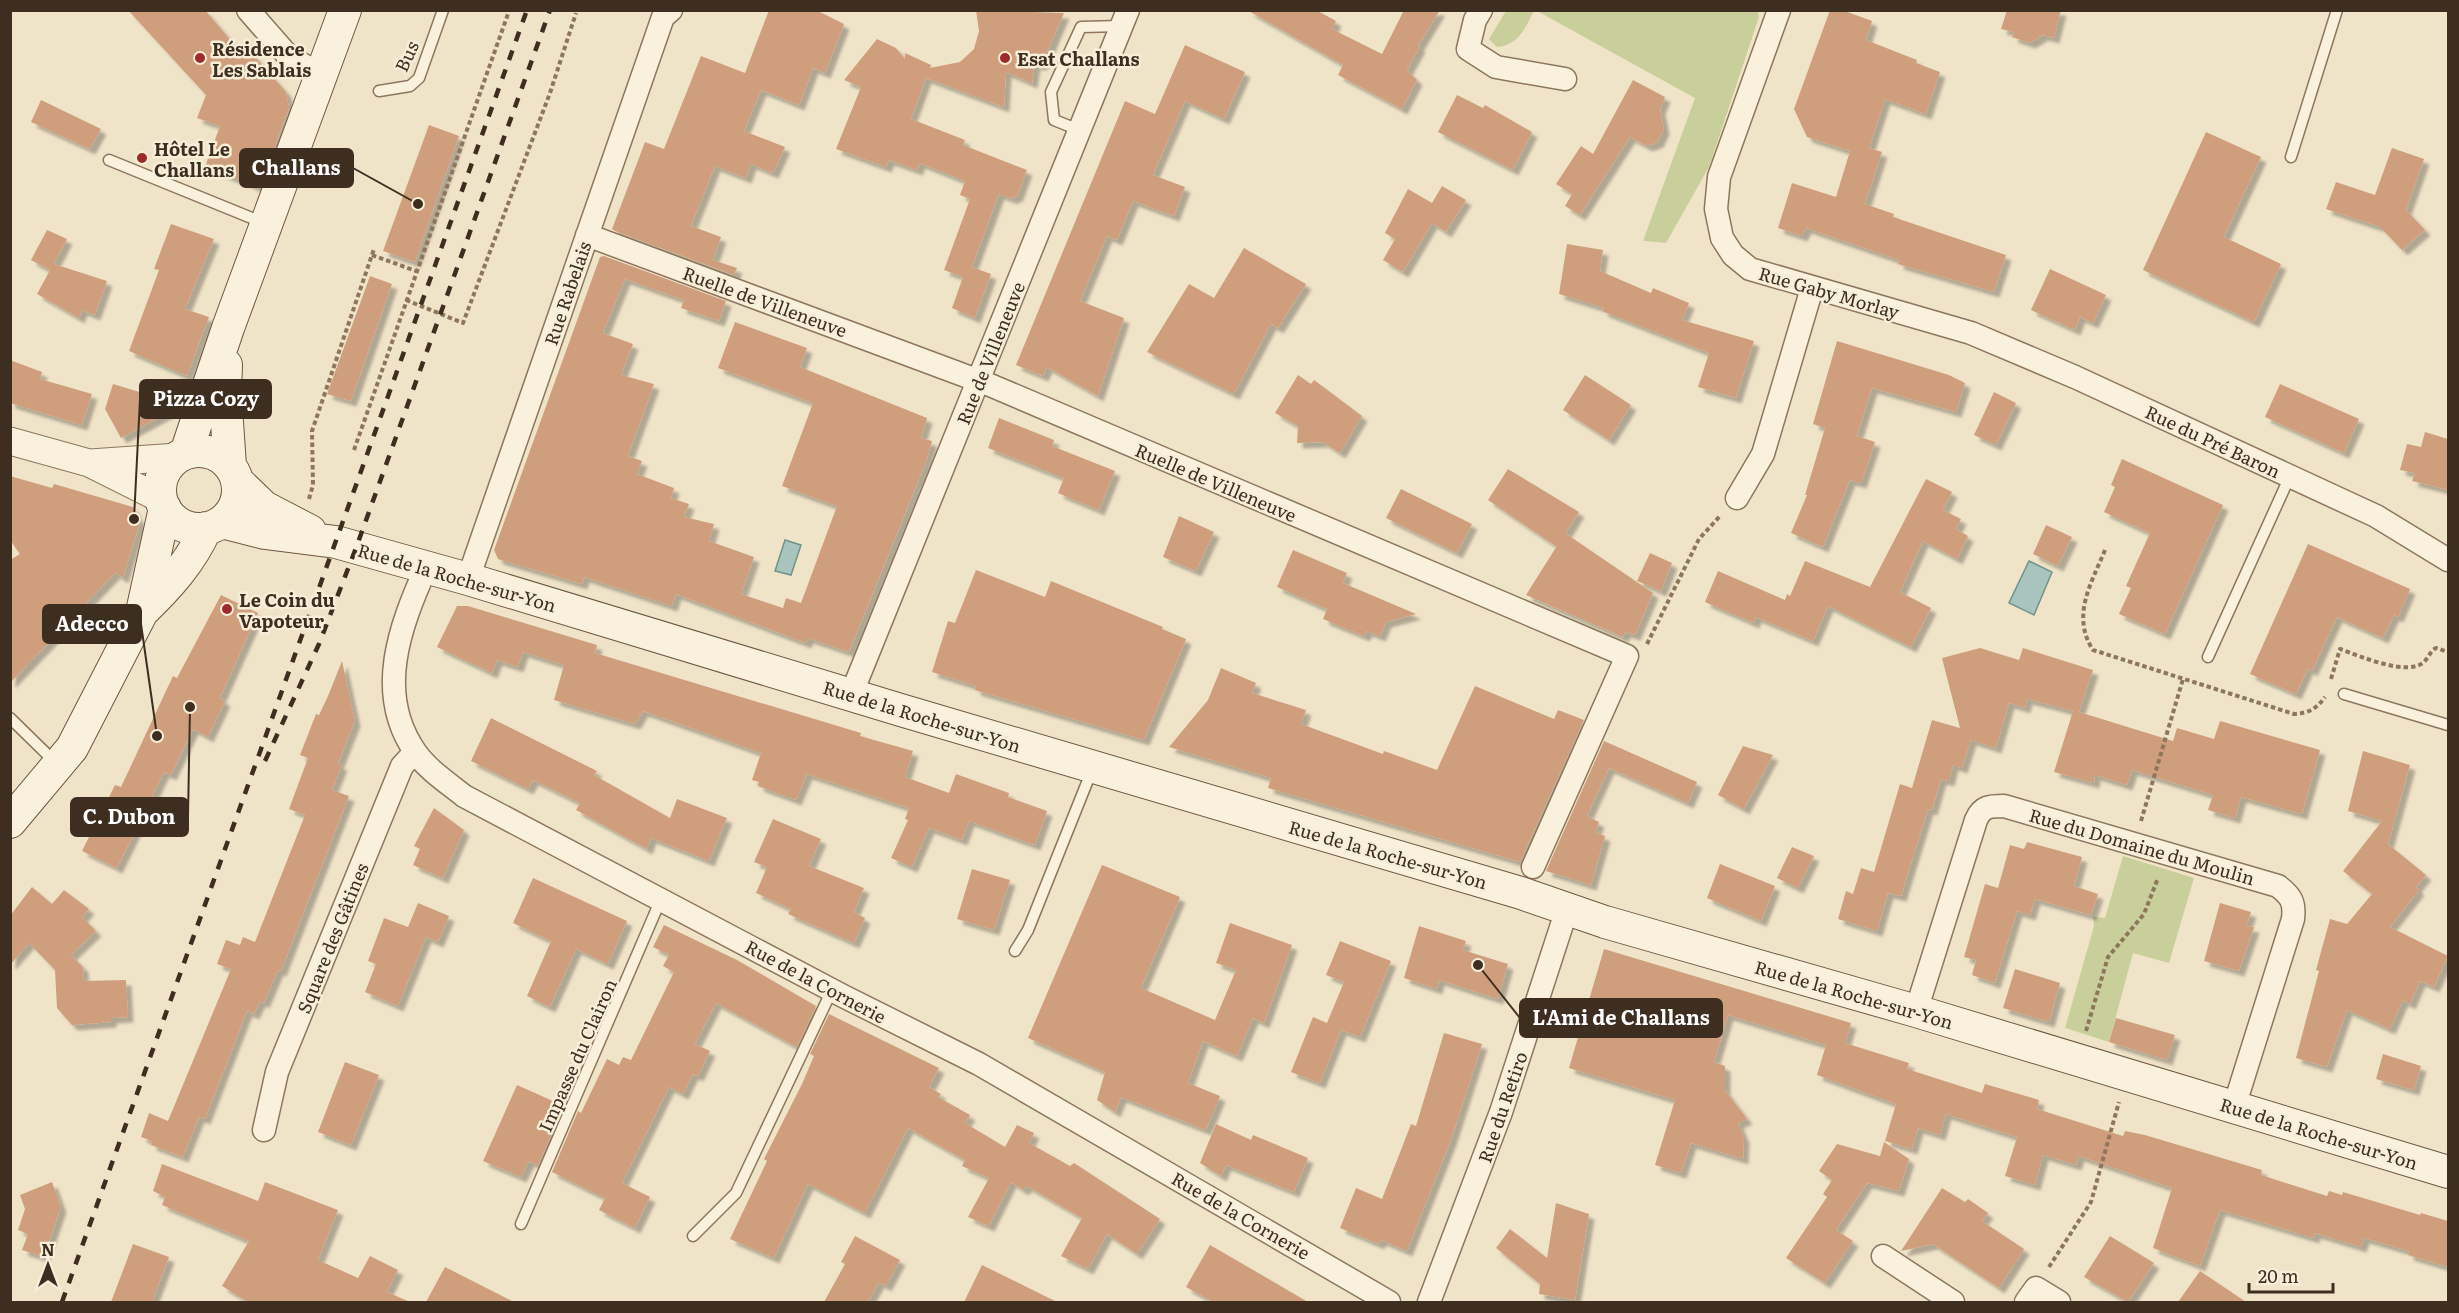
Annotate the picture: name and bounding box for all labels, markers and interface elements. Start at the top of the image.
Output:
place label: Résidence Les Sablais [212,35,311,83]
street label: Bus [387,36,425,76]
place label: Esat Challans [1017,45,1140,72]
marker: Résidence Les Sablais [193,51,207,65]
marker: Esat Challans [998,51,1012,65]
place label: Hôtel Le Challans [154,135,234,183]
callout: Challans [240,149,353,187]
marker: Hôtel Le Challans [135,151,149,165]
text: Challans [251,151,341,181]
street label: Rue Rabelais [537,237,597,349]
street label: Ruelle de Villeneuve [679,259,851,343]
street label: Rue Gaby Morlay [1755,259,1903,325]
street label: Rue de Villeneuve [949,278,1031,428]
callout: Pizza Cozy [140,380,271,418]
text: Pizza Cozy [153,382,260,412]
street label: Rue du Pré Baron [2141,398,2285,484]
street label: Ruelle de Villeneuve [1131,436,1301,528]
street label: Rue de la Roche-sur-Yon [355,536,560,618]
place label: Le Coin du Vapoteur [239,586,335,634]
marker: Le Coin du Vapoteur [220,602,234,616]
callout: Adecco [43,605,141,643]
text: Adecco [55,607,129,637]
street label: Rue de la Roche-sur-Yon [820,673,1024,759]
callout: C. Dubon [71,798,188,836]
text: C. Dubon [83,800,175,830]
street label: Rue du Domaine du Moulin [2026,801,2258,891]
street label: Rue de la Roche-sur-Yon [1286,813,1491,895]
street label: Square des Gâtines [289,859,375,1017]
street label: Rue de la Cornerie [741,932,891,1030]
street label: Rue de la Roche-sur-Yon [1752,953,1957,1035]
street label: Impasse du Clairon [531,974,623,1136]
callout: L'Ami de Challans [1520,999,1722,1037]
text: L'Ami de Challans [1532,1001,1710,1031]
street label: Rue du Retiro [1470,1048,1534,1166]
street label: Rue de la Roche-sur-Yon [2217,1090,2421,1176]
street label: Rue de la Cornerie [1167,1164,1315,1266]
north arrow [18,1235,78,1295]
text: N [41,1237,55,1261]
scale bar [2249,1256,2333,1294]
text: 20 m [2258,1262,2299,1289]

